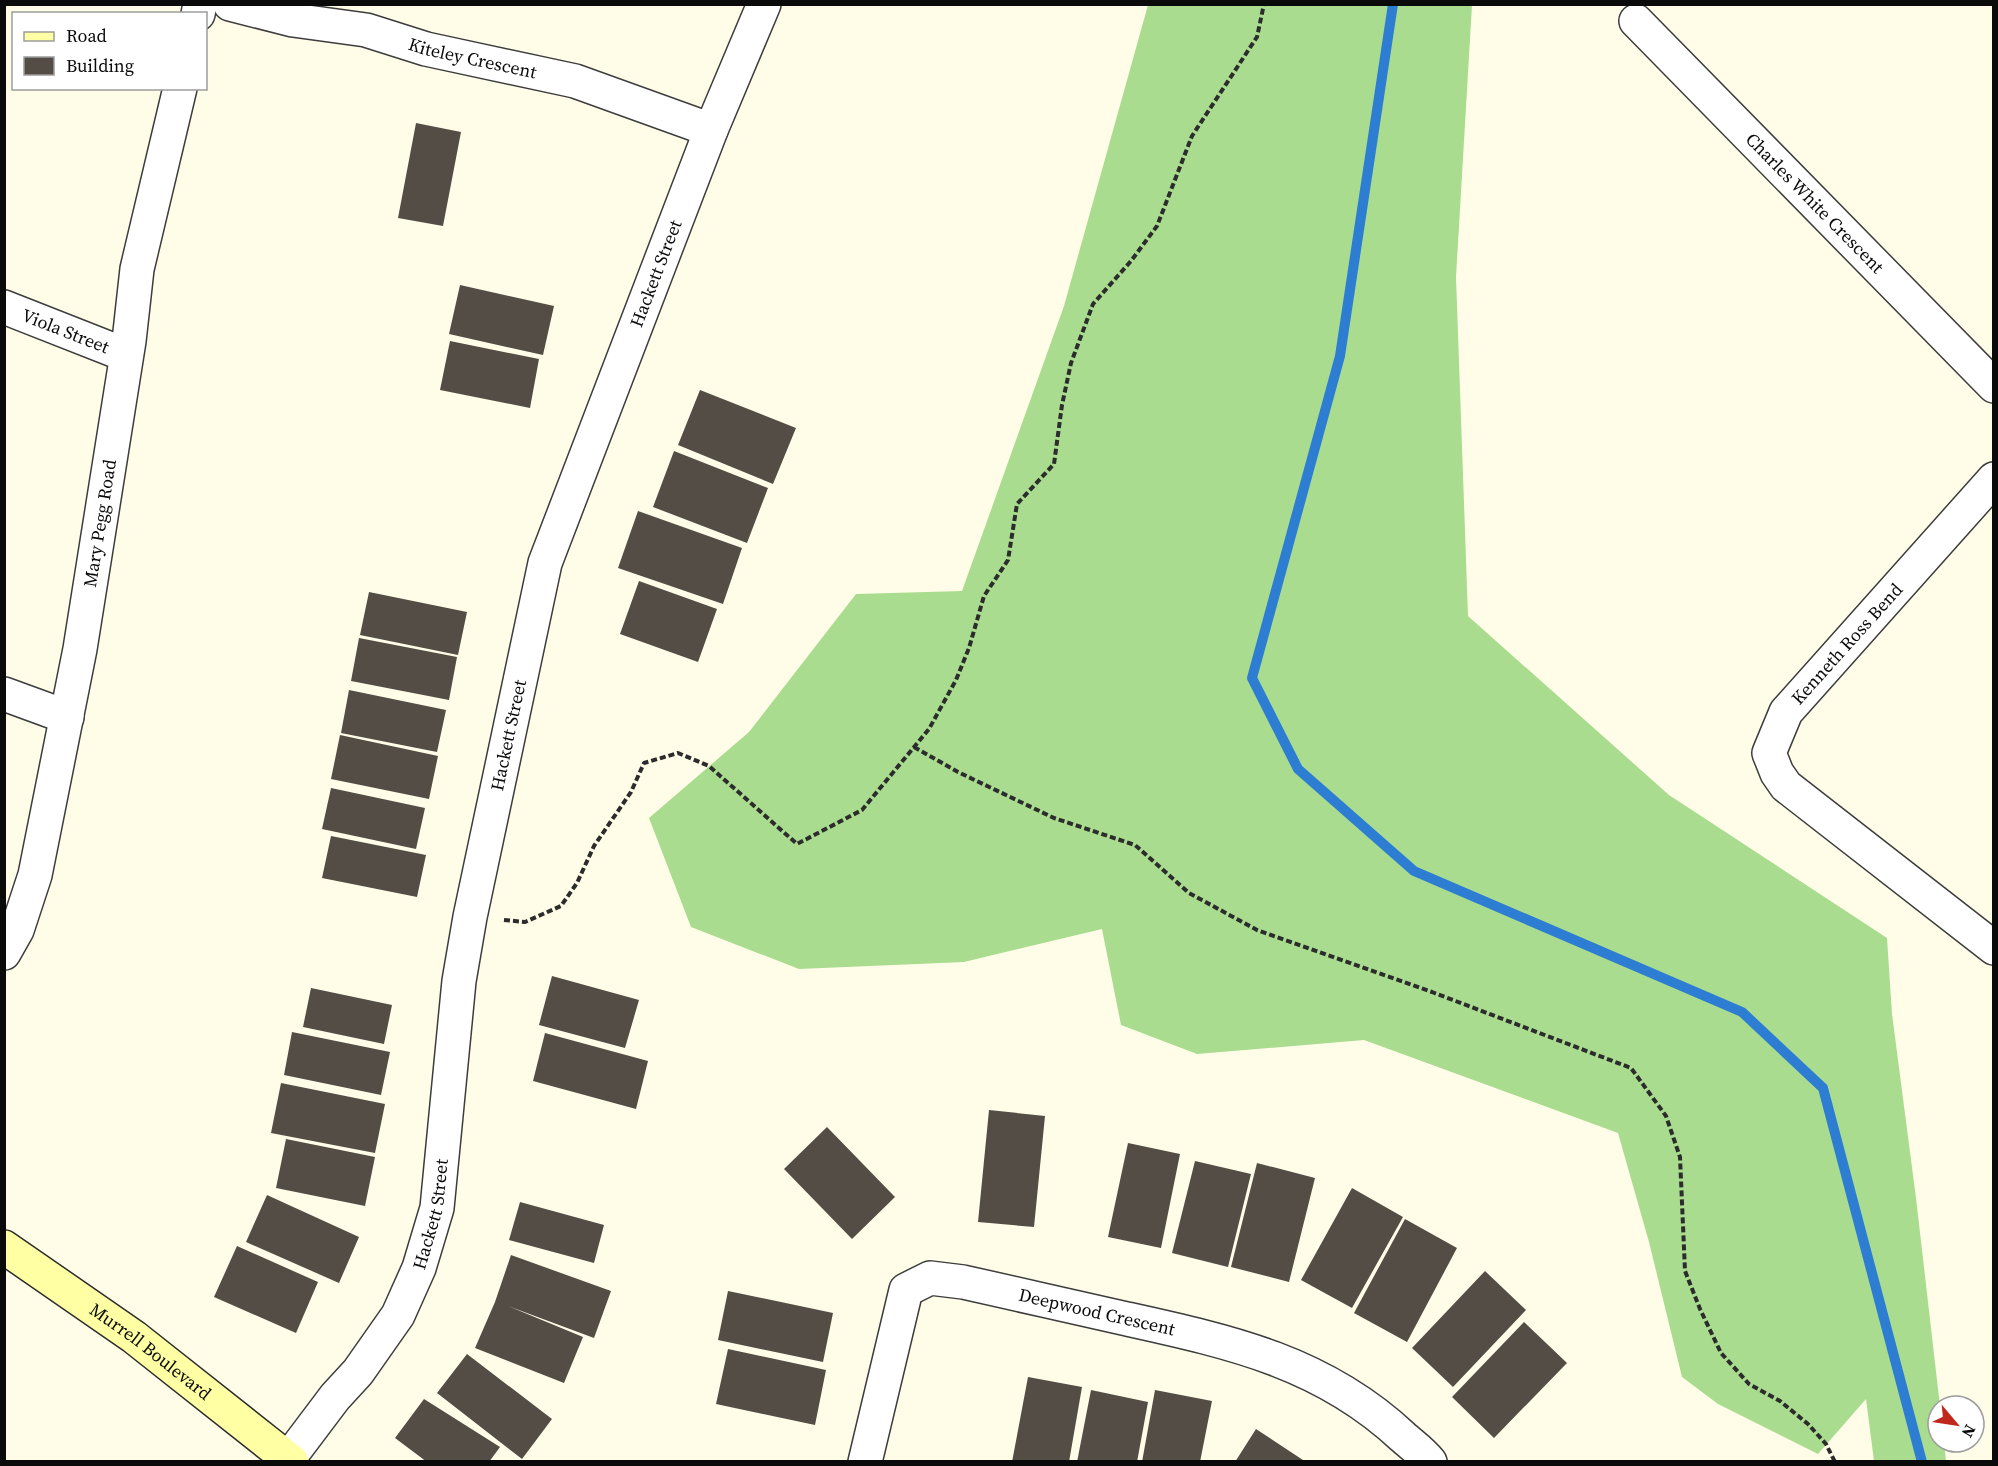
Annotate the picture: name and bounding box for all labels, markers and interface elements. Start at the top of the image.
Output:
legend [12,12,207,90]
text: Road [66,23,107,48]
street label: Kiteley Crescent [405,31,539,84]
text: Building [66,53,134,78]
street label: Charles White Crescent [1740,127,1890,279]
street label: Hackett Street [624,216,687,331]
street label: Viola Street [18,302,113,359]
street label: Mary Pegg Road [77,457,122,589]
street label: Kenneth Ross Bend [1785,578,1908,710]
street label: Hackett Street [484,677,532,793]
street label: Hackett Street [406,1157,454,1272]
street label: Deepwood Crescent [1016,1282,1178,1341]
street label: Murrell Boulevard [85,1297,217,1406]
north arrow [1926,1394,1986,1454]
text: N [1957,1421,1982,1442]

